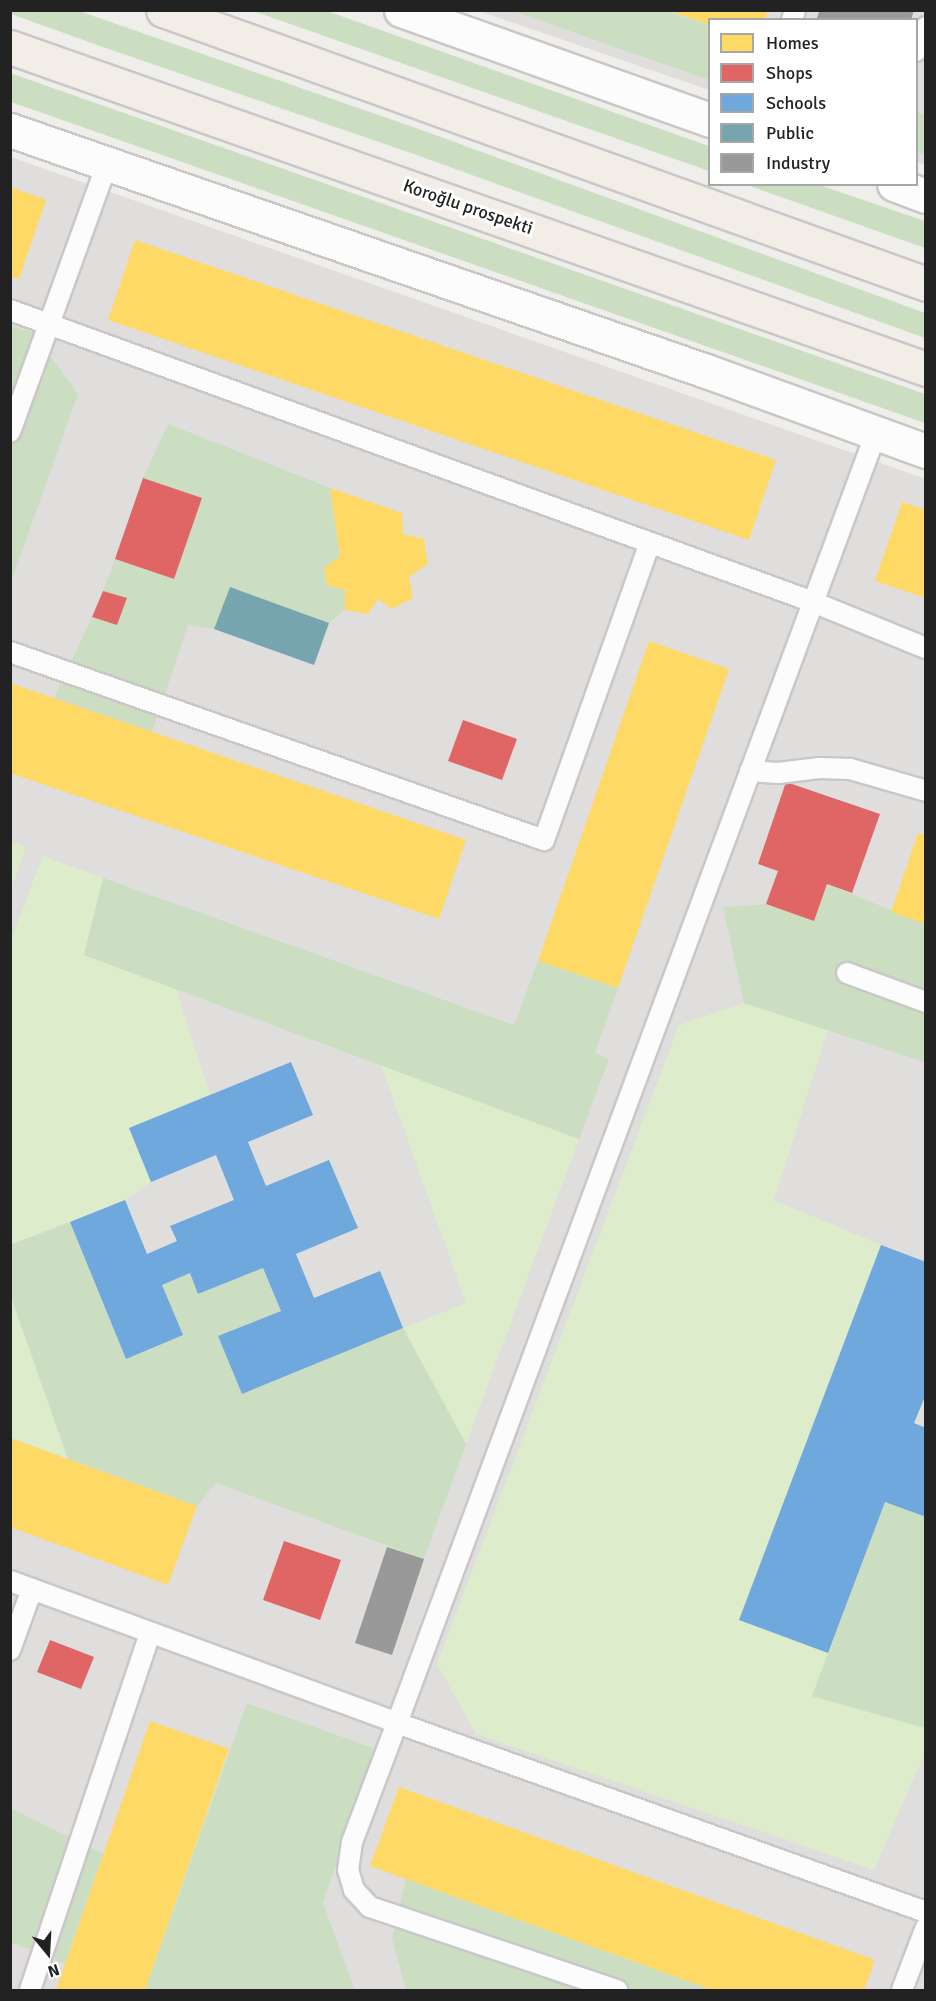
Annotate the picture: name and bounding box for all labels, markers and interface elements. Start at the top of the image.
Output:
legend [708,18,918,186]
text: Homes [766,32,819,54]
text: Shops [766,62,813,84]
text: Schools [766,92,826,114]
text: Public [766,122,814,144]
text: Industry [766,152,830,174]
street label: Koroğlu prospekti [400,175,536,239]
north arrow [18,1923,78,1983]
text: N [45,1959,62,1981]

